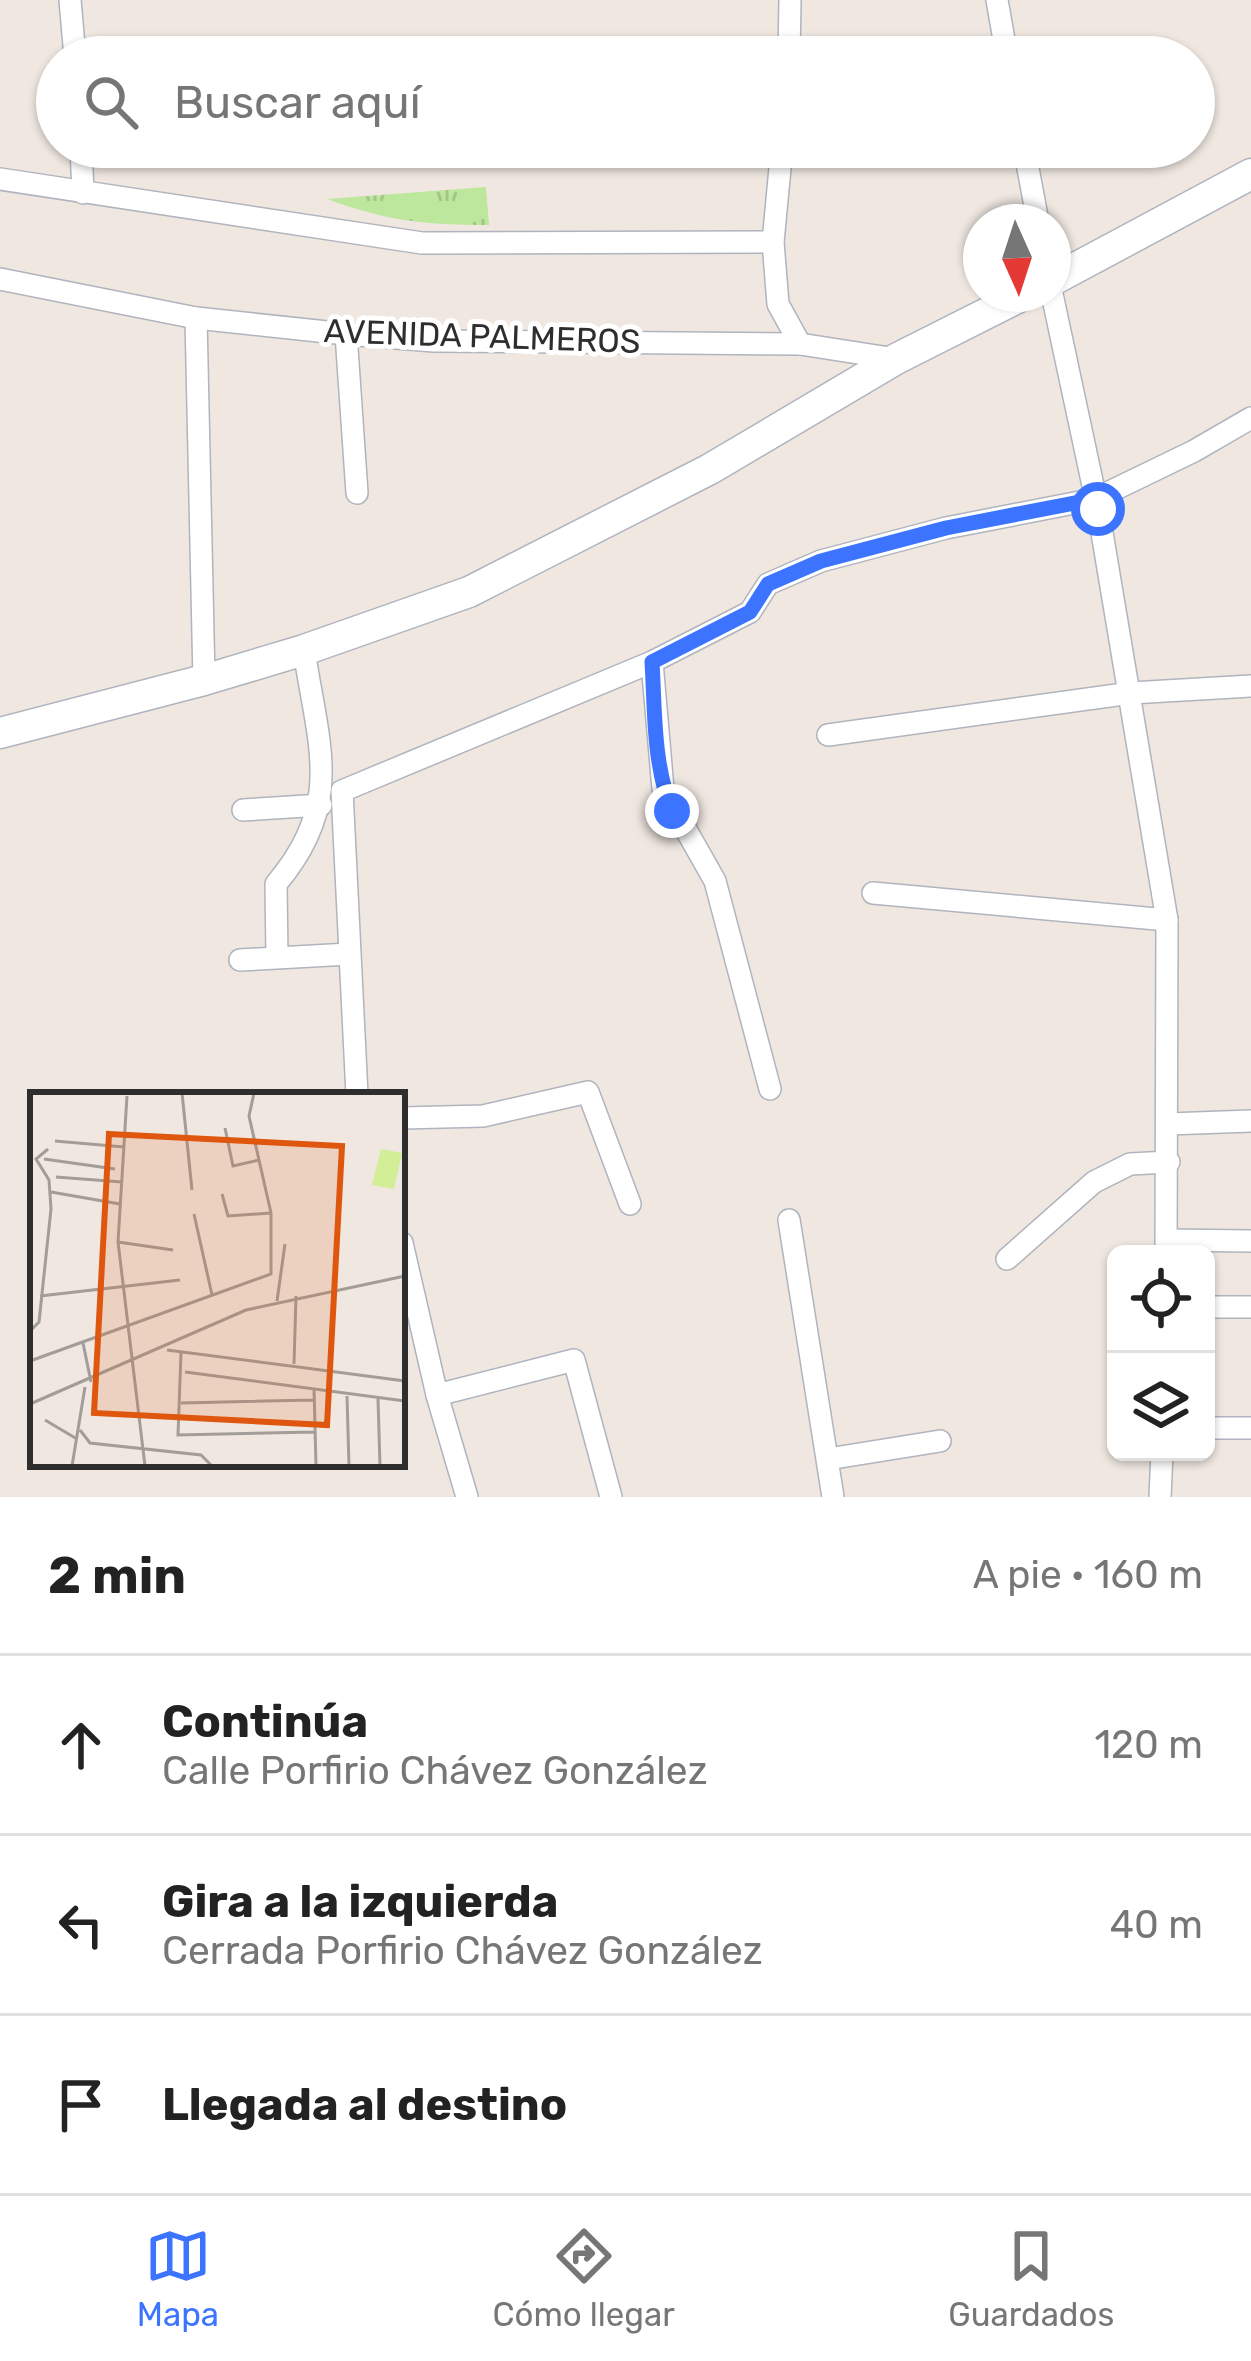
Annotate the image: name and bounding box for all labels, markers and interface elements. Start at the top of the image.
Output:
search box [36,36,1215,168]
icon: search [78,69,144,135]
text: Buscar aquí [174,76,421,129]
north arrow [963,204,1071,312]
street label: AVENIDA PALMEROS [323,311,641,361]
route start [1071,482,1125,536]
route end [645,784,699,838]
inset map [30,1092,405,1467]
map controls [1107,1245,1215,1461]
button: locate [1107,1245,1215,1353]
button: layers [1107,1353,1215,1461]
text: 2 min [48,1545,186,1606]
text: A pie · 160 m [973,1552,1203,1598]
text: Continúa [162,1695,368,1748]
icon: ahead [48,1712,114,1778]
text: 120 m [1094,1722,1203,1768]
text: Calle Porfirio Chávez González [162,1748,708,1794]
text: Gira a la izquierda [162,1875,558,1928]
icon: left [48,1892,114,1958]
text: 40 m [1110,1902,1203,1948]
text: Cerrada Porfirio Chávez González [162,1928,763,1974]
icon: arrive [48,2072,114,2138]
text: Llegada al destino [162,2078,567,2131]
tab: Mapa [137,2223,219,2334]
tab: Cómo llegar [493,2223,675,2334]
tab: Guardados [948,2223,1114,2334]

